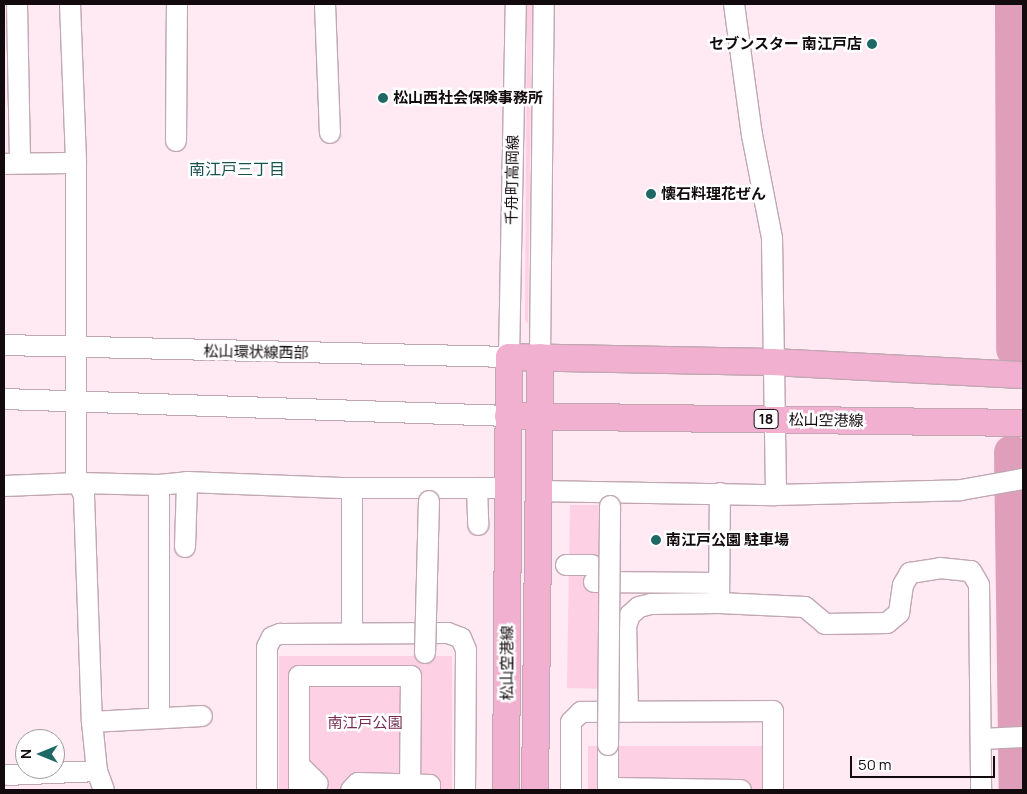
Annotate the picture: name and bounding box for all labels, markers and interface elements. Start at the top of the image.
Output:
place label: セブンスター 南江戸店 [709,35,862,53]
marker: セブンスター 南江戸店 [866,38,878,50]
place label: 松山西社会保険事務所 [393,89,543,107]
marker: 松山西社会保険事務所 [377,92,389,104]
street label: 千舟町高岡線 [502,135,522,225]
district label: 南江戸三丁目 [189,159,285,179]
place label: 懐石料理花ぜん [661,185,766,203]
marker: 懐石料理花ぜん [645,188,657,200]
street label: 松山環状線西部 [203,342,309,362]
road number: 18 [754,408,778,430]
street label: 松山空港線 [788,410,864,430]
place label: 南江戸公園 駐車場 [666,531,789,549]
marker: 南江戸公園 駐車場 [650,534,662,546]
street label: 松山空港線 [498,626,516,700]
park label: 南江戸公園 [328,714,402,732]
north arrow [15,729,65,779]
scale bar [852,746,997,778]
text: N [16,749,35,759]
text: 50 m [858,754,892,775]

